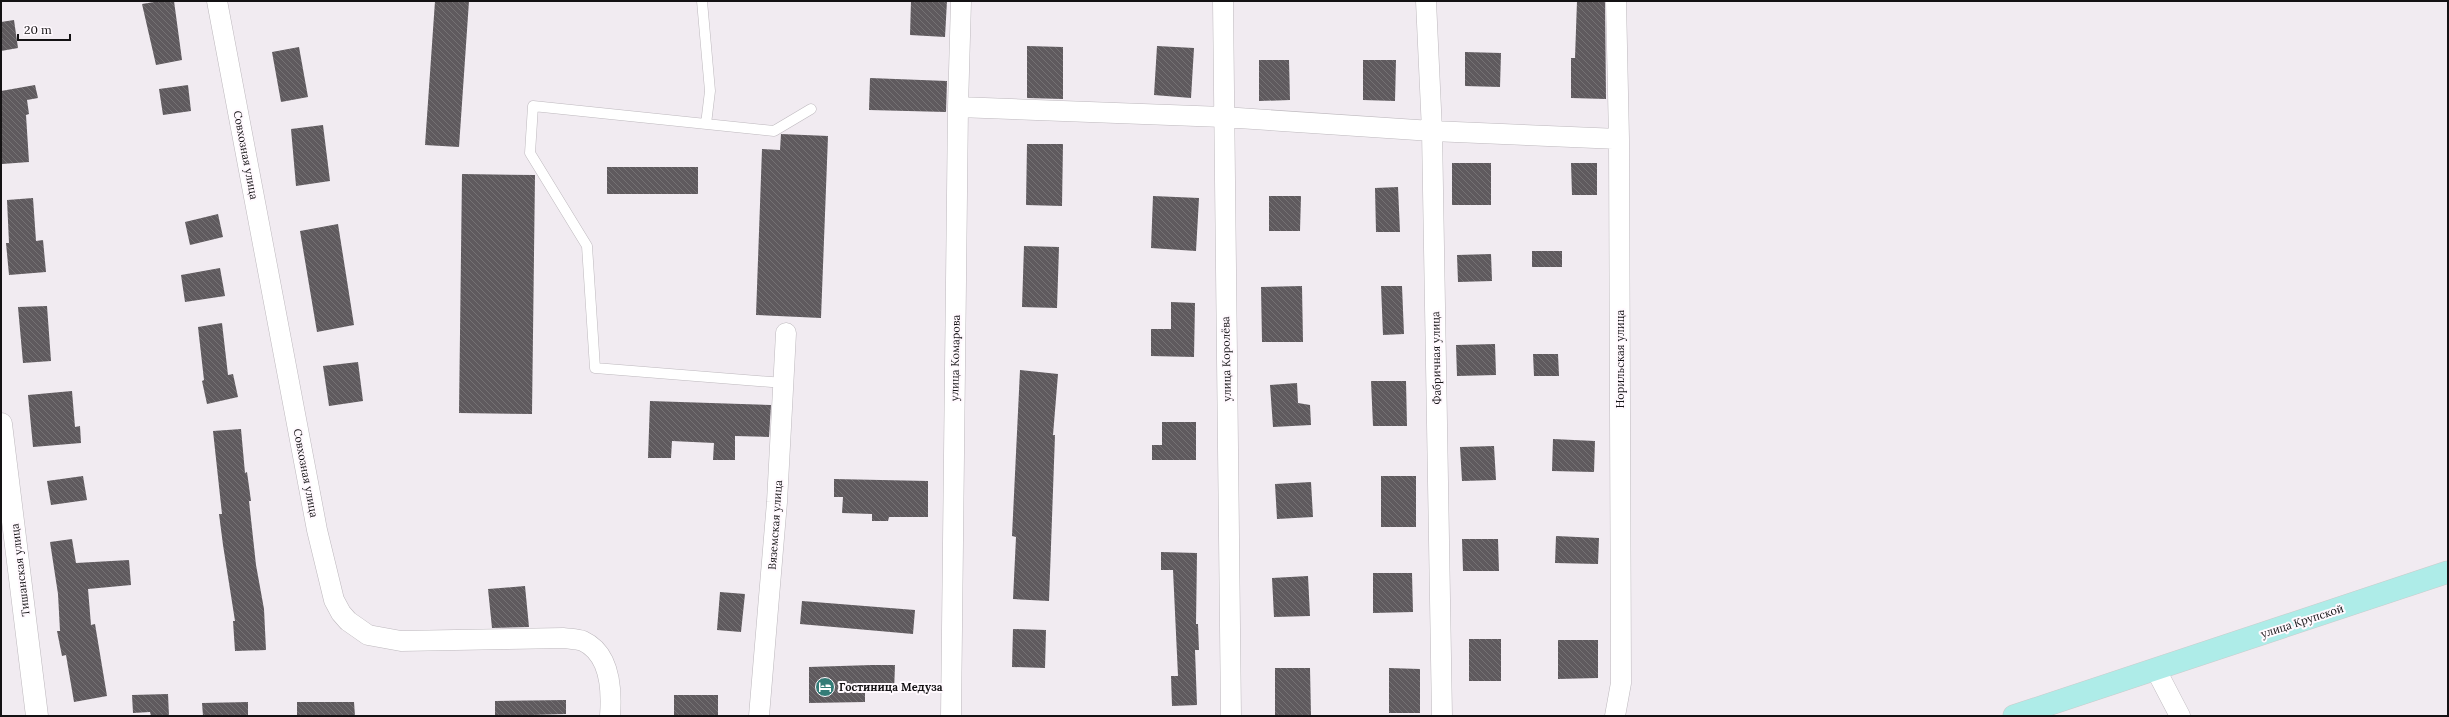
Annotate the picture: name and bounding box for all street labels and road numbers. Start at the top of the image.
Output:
street label: Совхозная улица [231,109,262,201]
street label: Норильская улица [1613,310,1627,408]
street label: Фабричная улица [1428,311,1444,405]
street label: улица Комарова [947,314,963,401]
street label: улица Королёва [1218,316,1234,402]
street label: Совхозная улица [291,427,322,519]
street label: Вяземская улица [765,479,785,570]
street label: Тишанская улица [7,522,33,617]
street label: улица Крупской [2259,601,2345,641]

